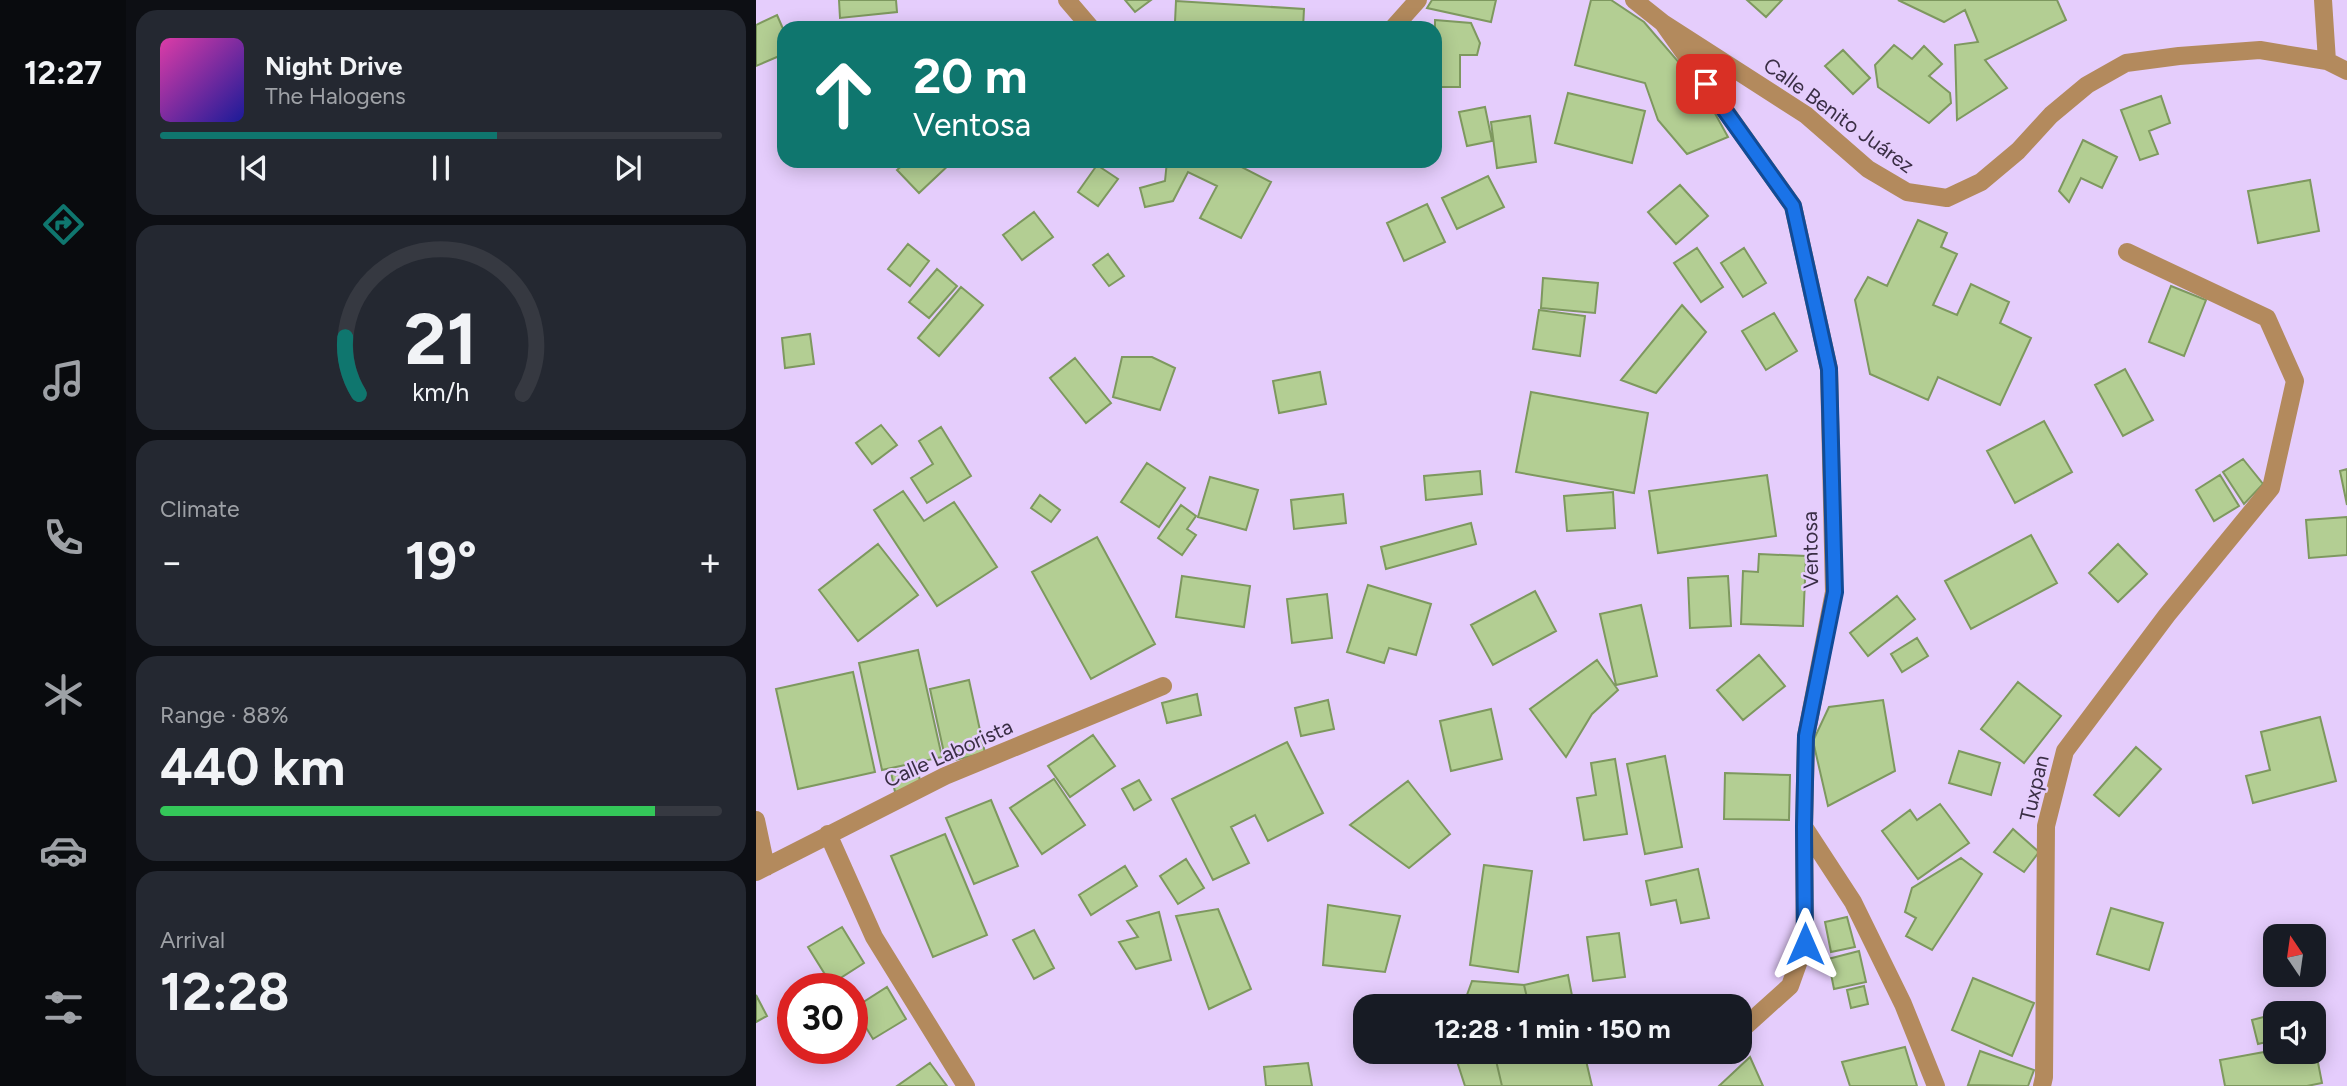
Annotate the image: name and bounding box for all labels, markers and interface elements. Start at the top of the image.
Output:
text: 20 m [913,46,1028,105]
icon: ahead [798,49,889,140]
text: Night Drive [265,50,402,82]
street label: Calle Benito Juárez [1759,52,1919,178]
text: 12:27 [24,54,102,92]
pin [1676,54,1736,114]
icon: arrive [1687,65,1725,103]
text: The Halogens [265,82,406,110]
text: Ventosa [913,106,1031,144]
icon: previous [235,149,273,187]
icon: pause [422,149,460,187]
icon: next [609,149,647,187]
icon: directions [39,200,88,249]
text: 21 [405,295,477,382]
icon: music [39,356,88,405]
text: km/h [412,377,470,407]
text: Climate [160,495,239,523]
street label: Ventosa [1797,511,1823,589]
icon: phone [39,513,88,562]
text: 19° [405,530,477,592]
text: − [160,539,184,585]
text: + [698,539,722,585]
icon: climate [39,670,88,719]
text: Range · 88% [160,701,289,729]
street label: Calle Laborista [880,713,1016,793]
text: 440 km [160,736,345,798]
street label: Tuxpan [2014,752,2054,824]
icon: car [39,826,88,875]
position arrow [1768,907,1842,981]
north arrow [2263,924,2326,987]
map controls [2263,924,2326,1064]
text: Arrival [160,926,225,954]
text: 12:28 [160,961,290,1023]
speed limit sign: 30 [777,973,868,1064]
icon: filters [39,983,88,1032]
button: sound [2263,1001,2326,1064]
text: 12:28 · 1 min · 150 m [1434,1013,1671,1045]

